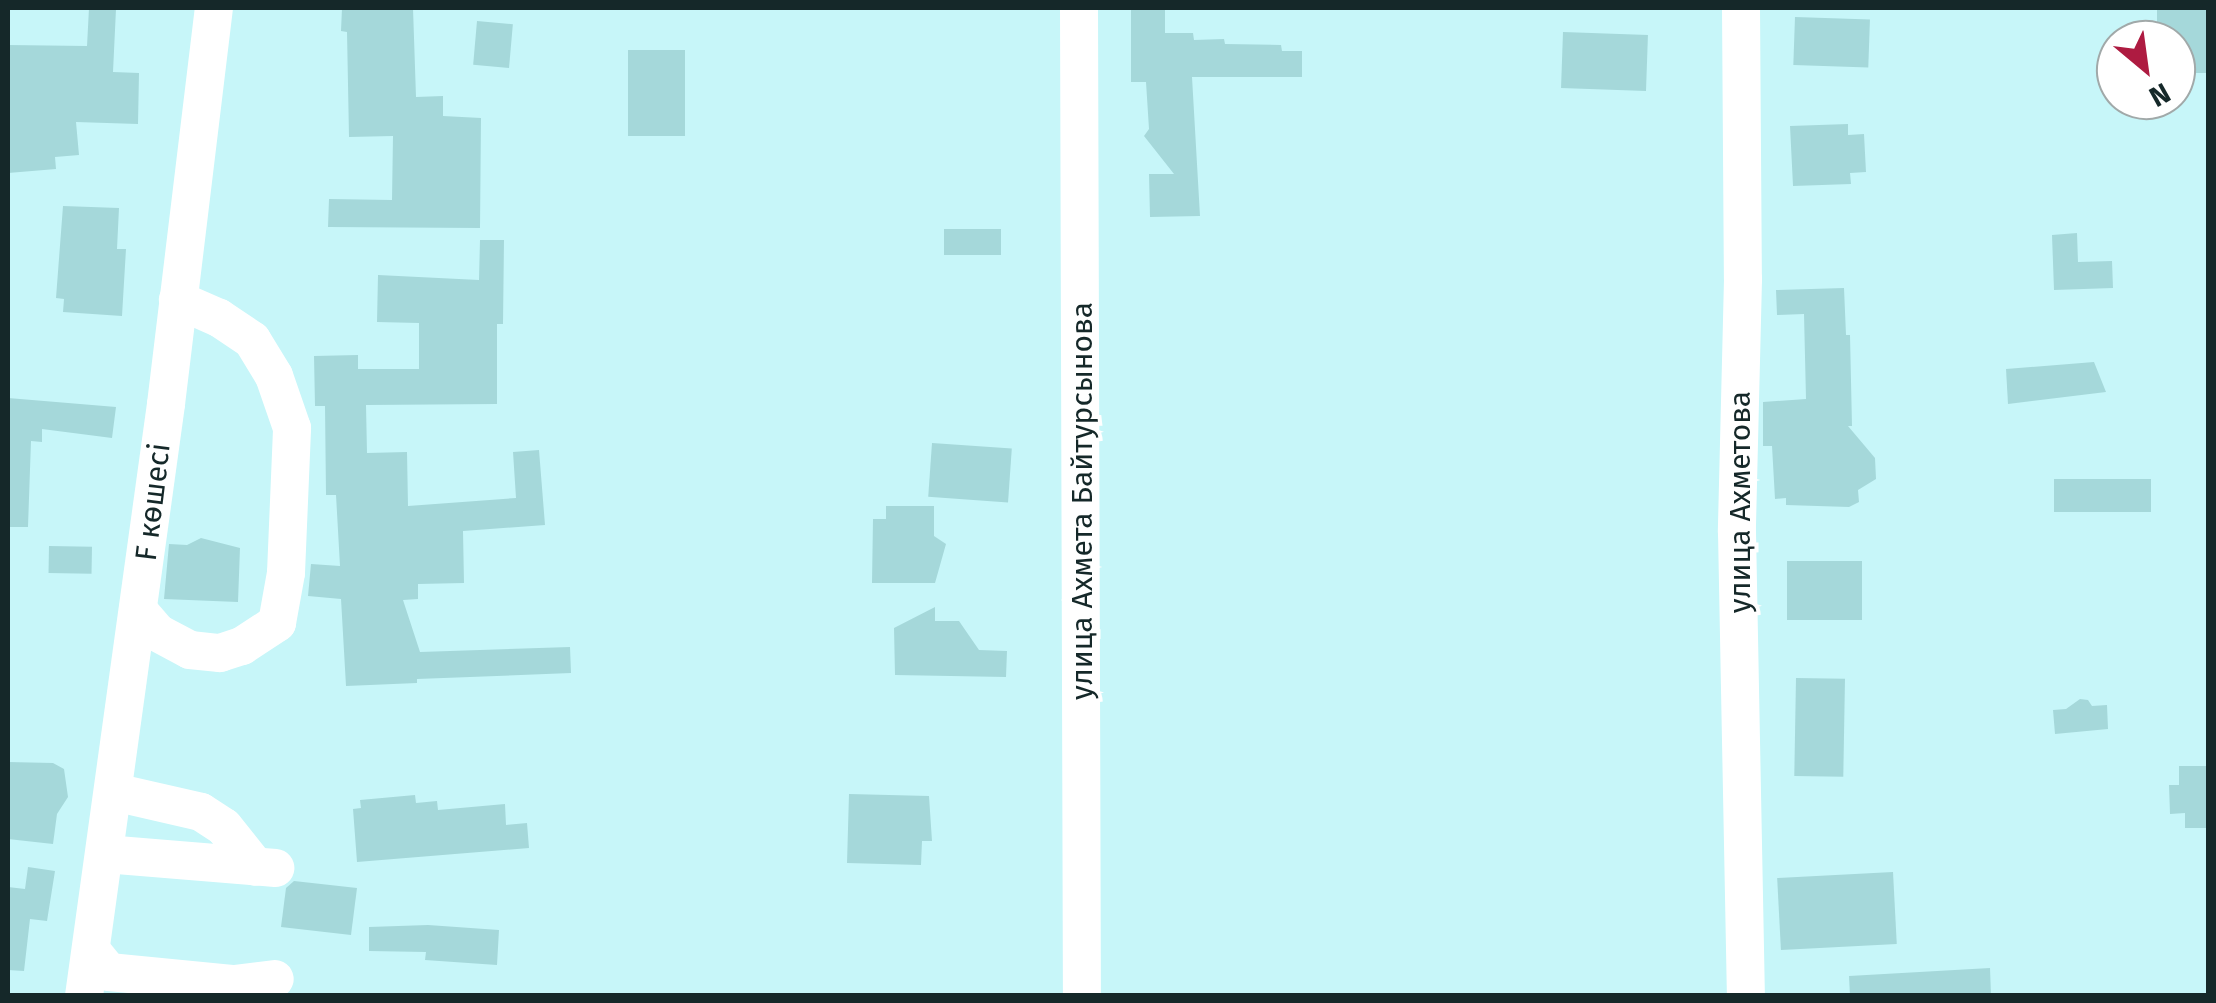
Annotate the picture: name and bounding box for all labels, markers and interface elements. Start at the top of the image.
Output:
north arrow [2096,20,2196,120]
text: N [2144,76,2176,114]
street label: улица Ахмета Байтурсынова [1064,302,1100,700]
street label: улица Ахметова [1722,391,1758,613]
street label: F көшесі [128,441,178,563]

